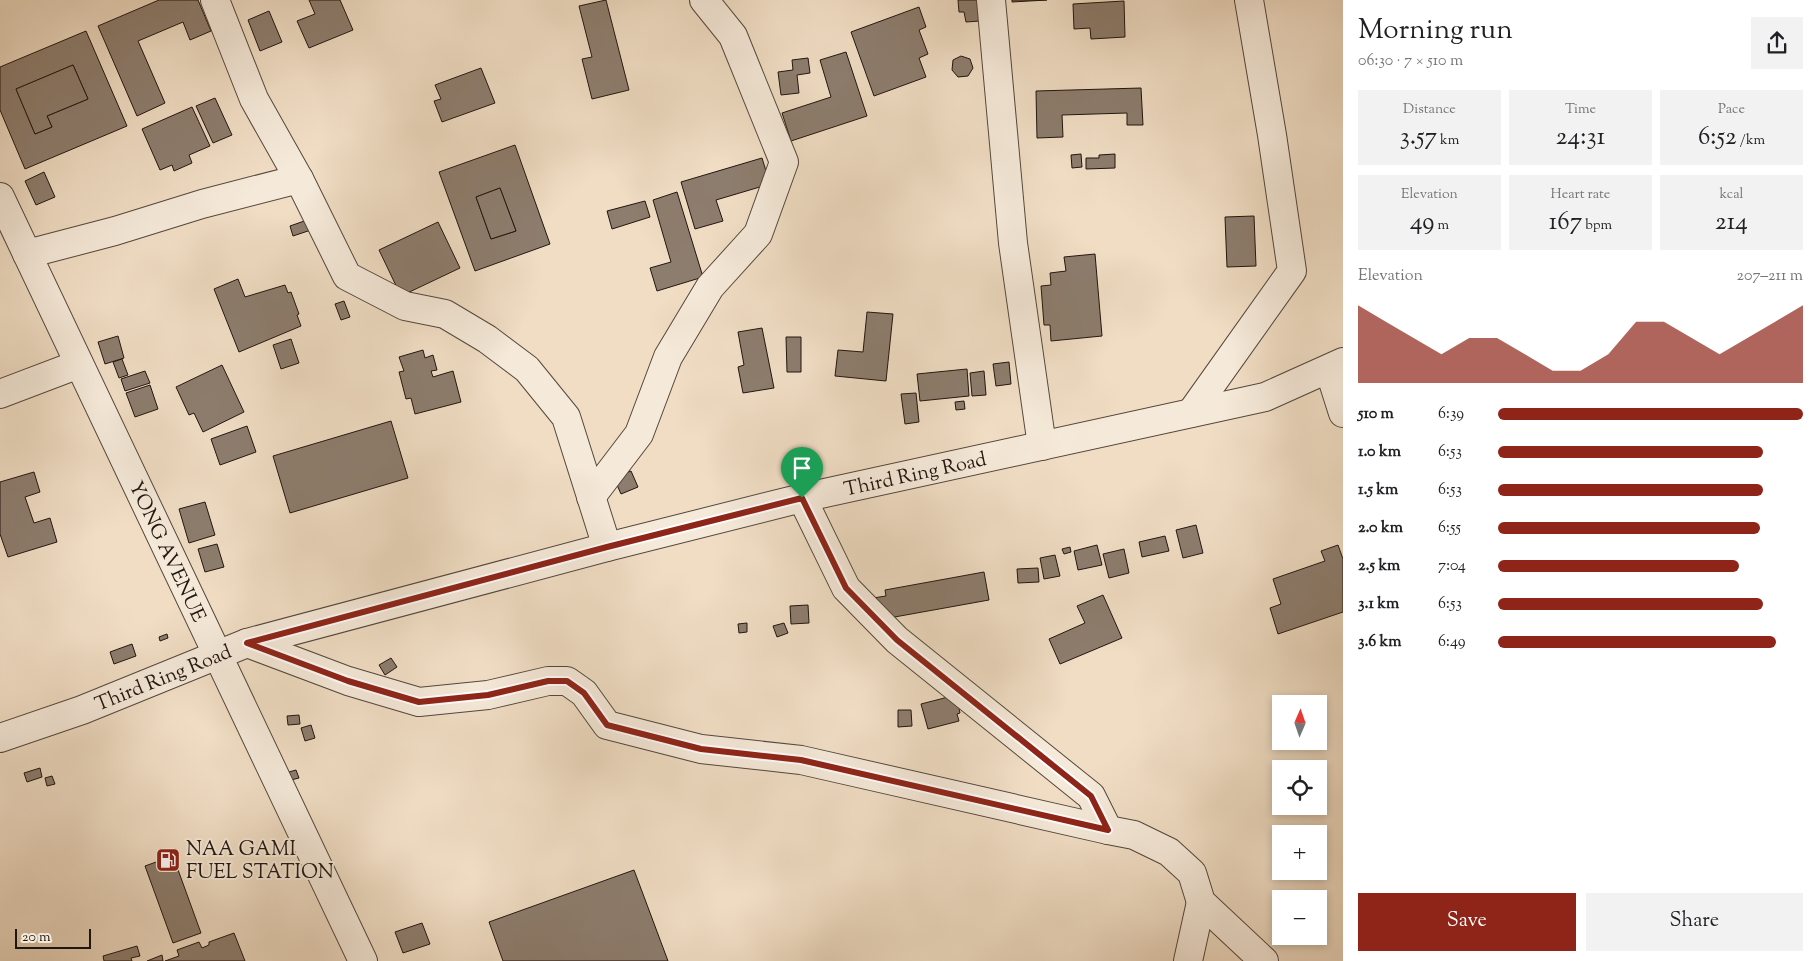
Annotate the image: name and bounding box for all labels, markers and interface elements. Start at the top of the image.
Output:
text: Morning run [1358,11,1513,51]
button: share [1751,17,1803,69]
text: 06:30 · 7 × 510 m [1358,50,1463,73]
text: Distance [1403,100,1456,120]
text: Time [1565,100,1596,120]
text: Pace [1718,100,1745,120]
text: 3.57 [1400,120,1437,156]
text: 24:31 [1556,120,1605,156]
text: 6:52 [1698,120,1737,156]
text: km [1437,131,1459,151]
text: /km [1737,131,1765,151]
text: Elevation [1401,185,1458,205]
text: Heart rate [1551,185,1610,205]
text: kcal [1719,185,1744,205]
text: 49 [1410,205,1434,241]
text: 167 [1549,205,1582,241]
text: 214 [1715,205,1748,241]
text: m [1434,216,1449,236]
text: bpm [1582,216,1612,236]
text: Elevation [1358,265,1423,288]
text: 207–211 m [1736,265,1803,288]
text: 510 m [1358,403,1394,426]
text: 6:39 [1438,403,1464,426]
text: 1.0 km [1358,441,1401,464]
text: 6:53 [1438,441,1462,464]
street label: Third Ring Road [841,446,990,505]
pin [781,447,823,498]
icon: arrive [788,454,816,482]
street label: YONG AVENUE [120,477,212,627]
text: 1.5 km [1358,479,1398,502]
text: 6:53 [1438,479,1462,502]
text: 2.0 km [1358,517,1403,540]
text: 6:55 [1438,517,1461,540]
text: 2.5 km [1358,555,1400,578]
text: 7:04 [1438,555,1466,578]
text: 3.1 km [1358,593,1399,616]
text: 6:53 [1438,593,1462,616]
text: 3.6 km [1358,631,1402,654]
text: 6:49 [1438,631,1466,654]
street label: Third Ring Road [91,639,237,720]
north arrow [1272,695,1328,750]
map controls [1272,695,1327,945]
button: locate [1272,760,1327,815]
button: + [1272,825,1327,880]
place label: NAA GAMI FUEL STATION [186,836,334,888]
fuel station icon: NAA GAMI FUEL STATION [155,847,181,873]
button: − [1272,890,1327,945]
button: Save [1358,893,1576,951]
button: Share [1586,893,1803,951]
scale bar [15,926,91,949]
text: 20 m [22,928,51,948]

